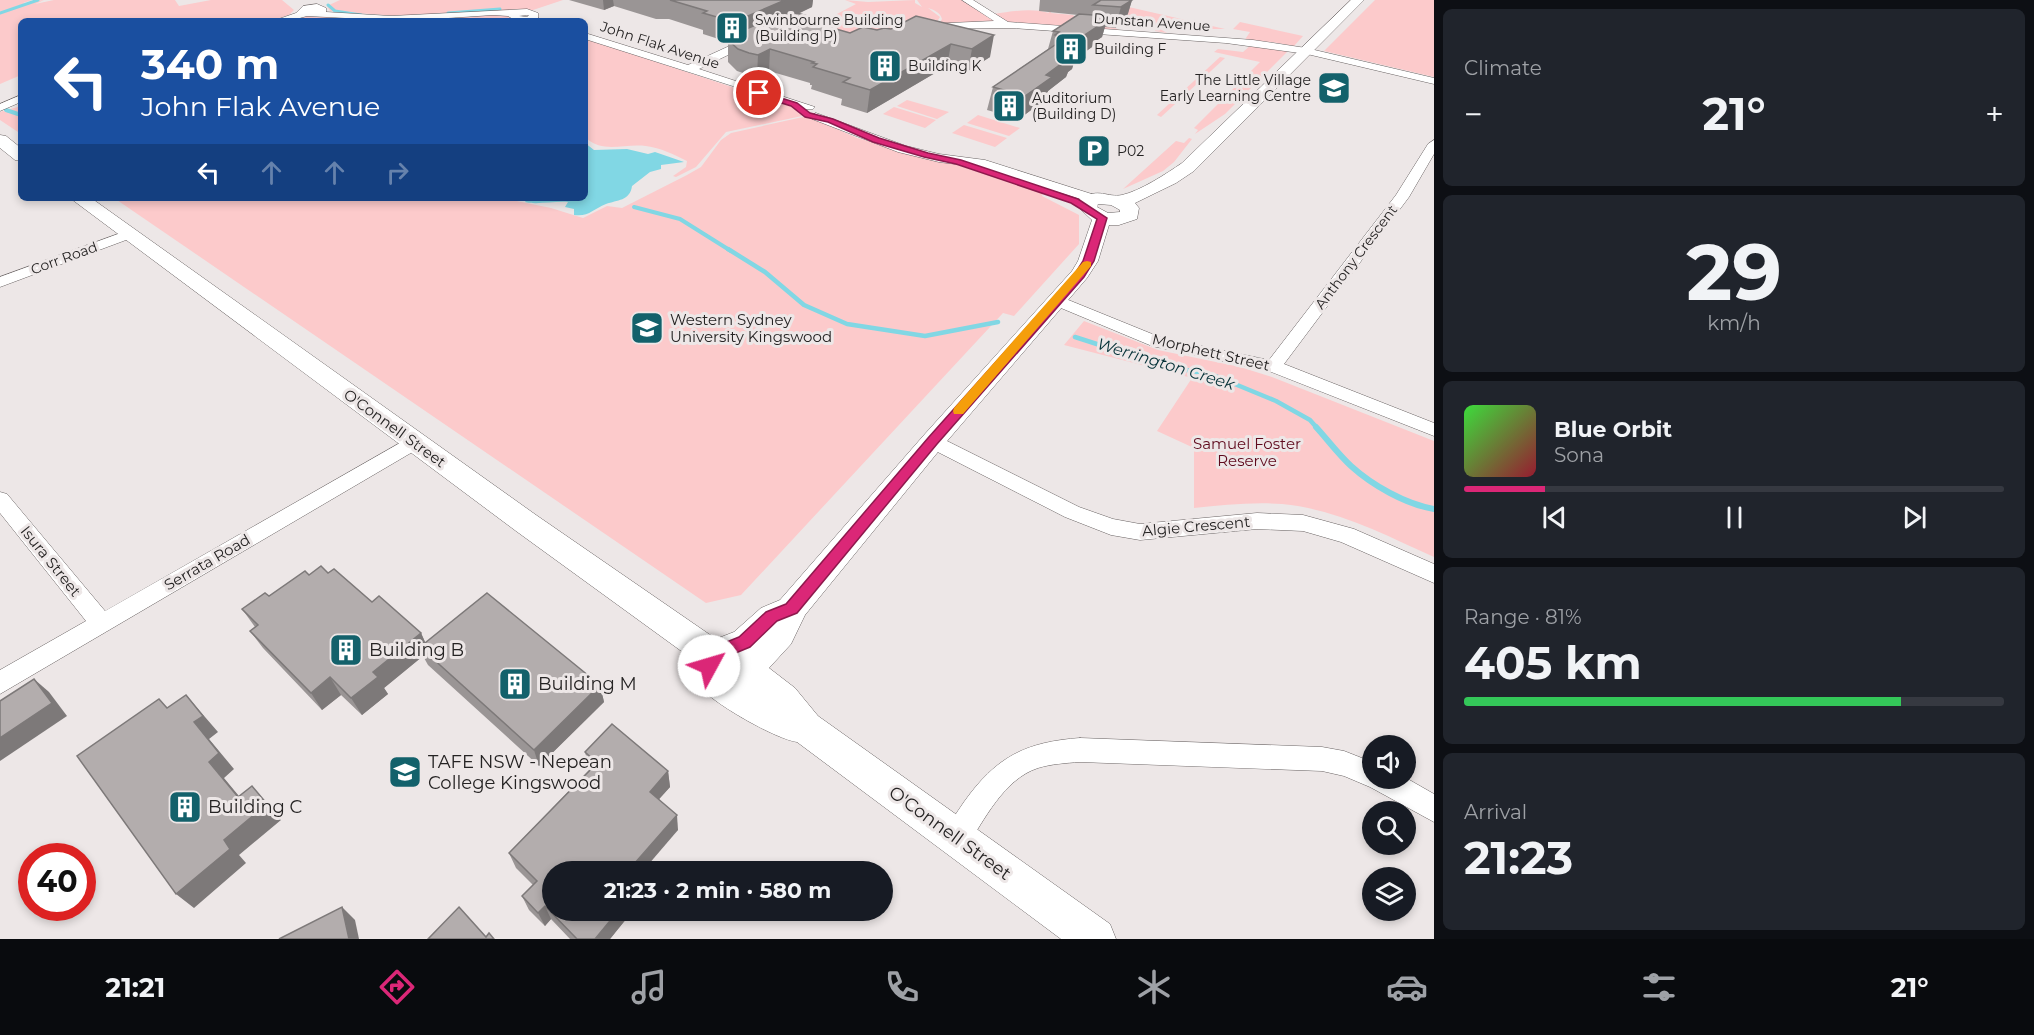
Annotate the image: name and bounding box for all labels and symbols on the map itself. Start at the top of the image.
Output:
street label: Dunstan Avenue [1093,9,1211,35]
building icon: Swinbourne Building (Building P) [714,10,750,46]
place label: Swinbourne Building (Building P) [755,11,904,45]
street label: John Flak Avenue [597,17,722,73]
building icon: Building F [1053,31,1089,67]
place label: Building F [1094,40,1166,58]
building icon: Building K [867,48,903,84]
place label: Building K [908,57,981,75]
pin [733,67,784,118]
school or university icon: The Little Village Early Learning Centre [1316,70,1352,106]
place label: The Little Village Early Learning Centre [1160,71,1311,105]
building icon: Auditorium (Building D) [991,88,1027,124]
place label: Auditorium (Building D) [1032,89,1116,123]
parking icon: P02 [1076,133,1112,169]
place label: P02 [1117,142,1144,160]
street label: Anthony Crescent [1311,201,1401,313]
street label: Corr Road [28,238,100,278]
school or university icon: Western Sydney University Kingswood [629,310,665,346]
place label: Western Sydney University Kingswood [670,310,832,346]
street label: Morphett Street [1150,329,1272,375]
water label: Werrington Creek [1095,334,1238,394]
street label: O'Connell Street [340,385,450,471]
park label: Samuel Foster Reserve [1193,434,1301,470]
street label: Algie Crescent [1141,512,1251,540]
street label: Isura Street [17,522,85,600]
street label: Serrata Road [161,530,253,594]
building icon: Building B [328,632,364,668]
position arrow [677,634,741,698]
place label: Building B [369,639,464,661]
building icon: Building M [497,666,533,702]
place label: Building M [538,673,637,695]
place label: TAFE NSW - Nepean College Kingswood [428,751,612,794]
school or university icon: TAFE NSW - Nepean College Kingswood [387,754,423,790]
street label: O'Connell Street [885,781,1015,885]
building icon: Building C [167,789,203,825]
place label: Building C [208,796,303,818]
speed limit sign: 40 [18,843,96,921]

